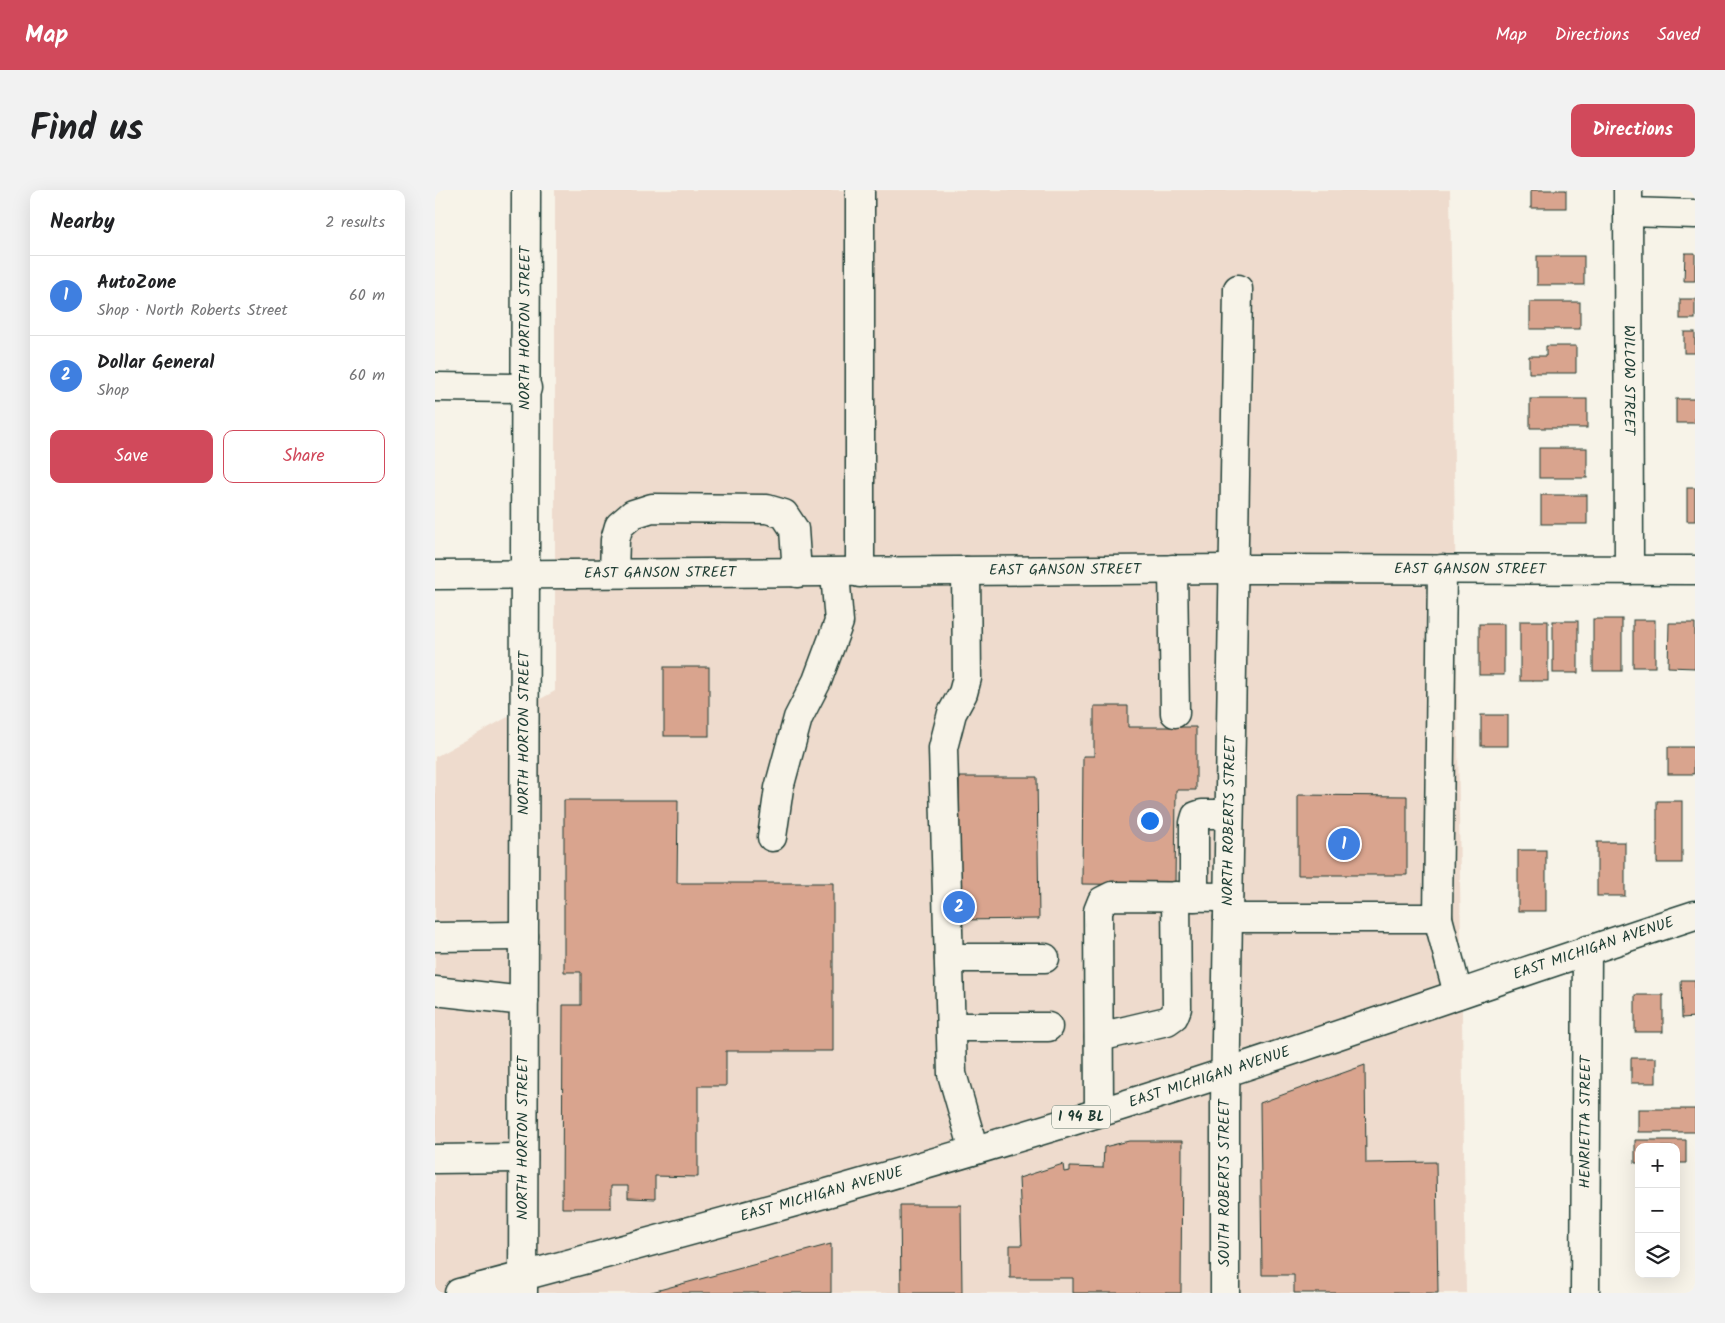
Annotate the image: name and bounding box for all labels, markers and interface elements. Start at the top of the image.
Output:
text: Map [25,16,68,55]
text: Map [1495,21,1527,50]
text: Directions [1555,21,1629,50]
text: Saved [1657,21,1700,50]
text: Find us [30,102,143,158]
button: Directions [1571,104,1695,157]
text: Nearby [50,206,115,239]
text: 2 results [325,210,385,235]
street label: NORTH HORTON STREET [513,244,538,410]
text: AutoZone [97,268,176,298]
text: 1 [64,283,68,308]
text: 60 m [349,283,385,308]
text: Shop · North Roberts Street [97,298,288,323]
street label: WILLOW STREET [1616,325,1641,437]
text: Dollar General [97,348,214,378]
text: 2 [61,363,71,388]
text: 60 m [349,363,385,388]
text: Shop [97,378,129,403]
button: Save [50,430,213,483]
button: Share [223,430,385,483]
street label: EAST GANSON STREET [1394,557,1548,582]
street label: EAST GANSON STREET [989,558,1143,583]
street label: EAST GANSON STREET [584,561,738,586]
street label: NORTH HORTON STREET [512,649,537,815]
street label: NORTH ROBERTS STREET [1216,734,1243,906]
your location [1137,808,1163,834]
pin: 1 [1328,825,1360,863]
pin: 2 [943,888,975,926]
street label: EAST MICHIGAN AVENUE [1510,910,1678,987]
street label: EAST MICHIGAN AVENUE [1126,1040,1295,1115]
street label: NORTH HORTON STREET [511,1054,536,1220]
street label: HENRIETTA STREET [1574,1054,1598,1188]
street label: SOUTH ROBERTS STREET [1213,1097,1237,1267]
road number: I 94 BL [1052,1106,1110,1129]
map controls [1635,1143,1680,1278]
button: + [1635,1143,1680,1188]
street label: EAST MICHIGAN AVENUE [738,1160,907,1229]
button: − [1635,1188,1680,1233]
button: layers [1635,1233,1680,1278]

